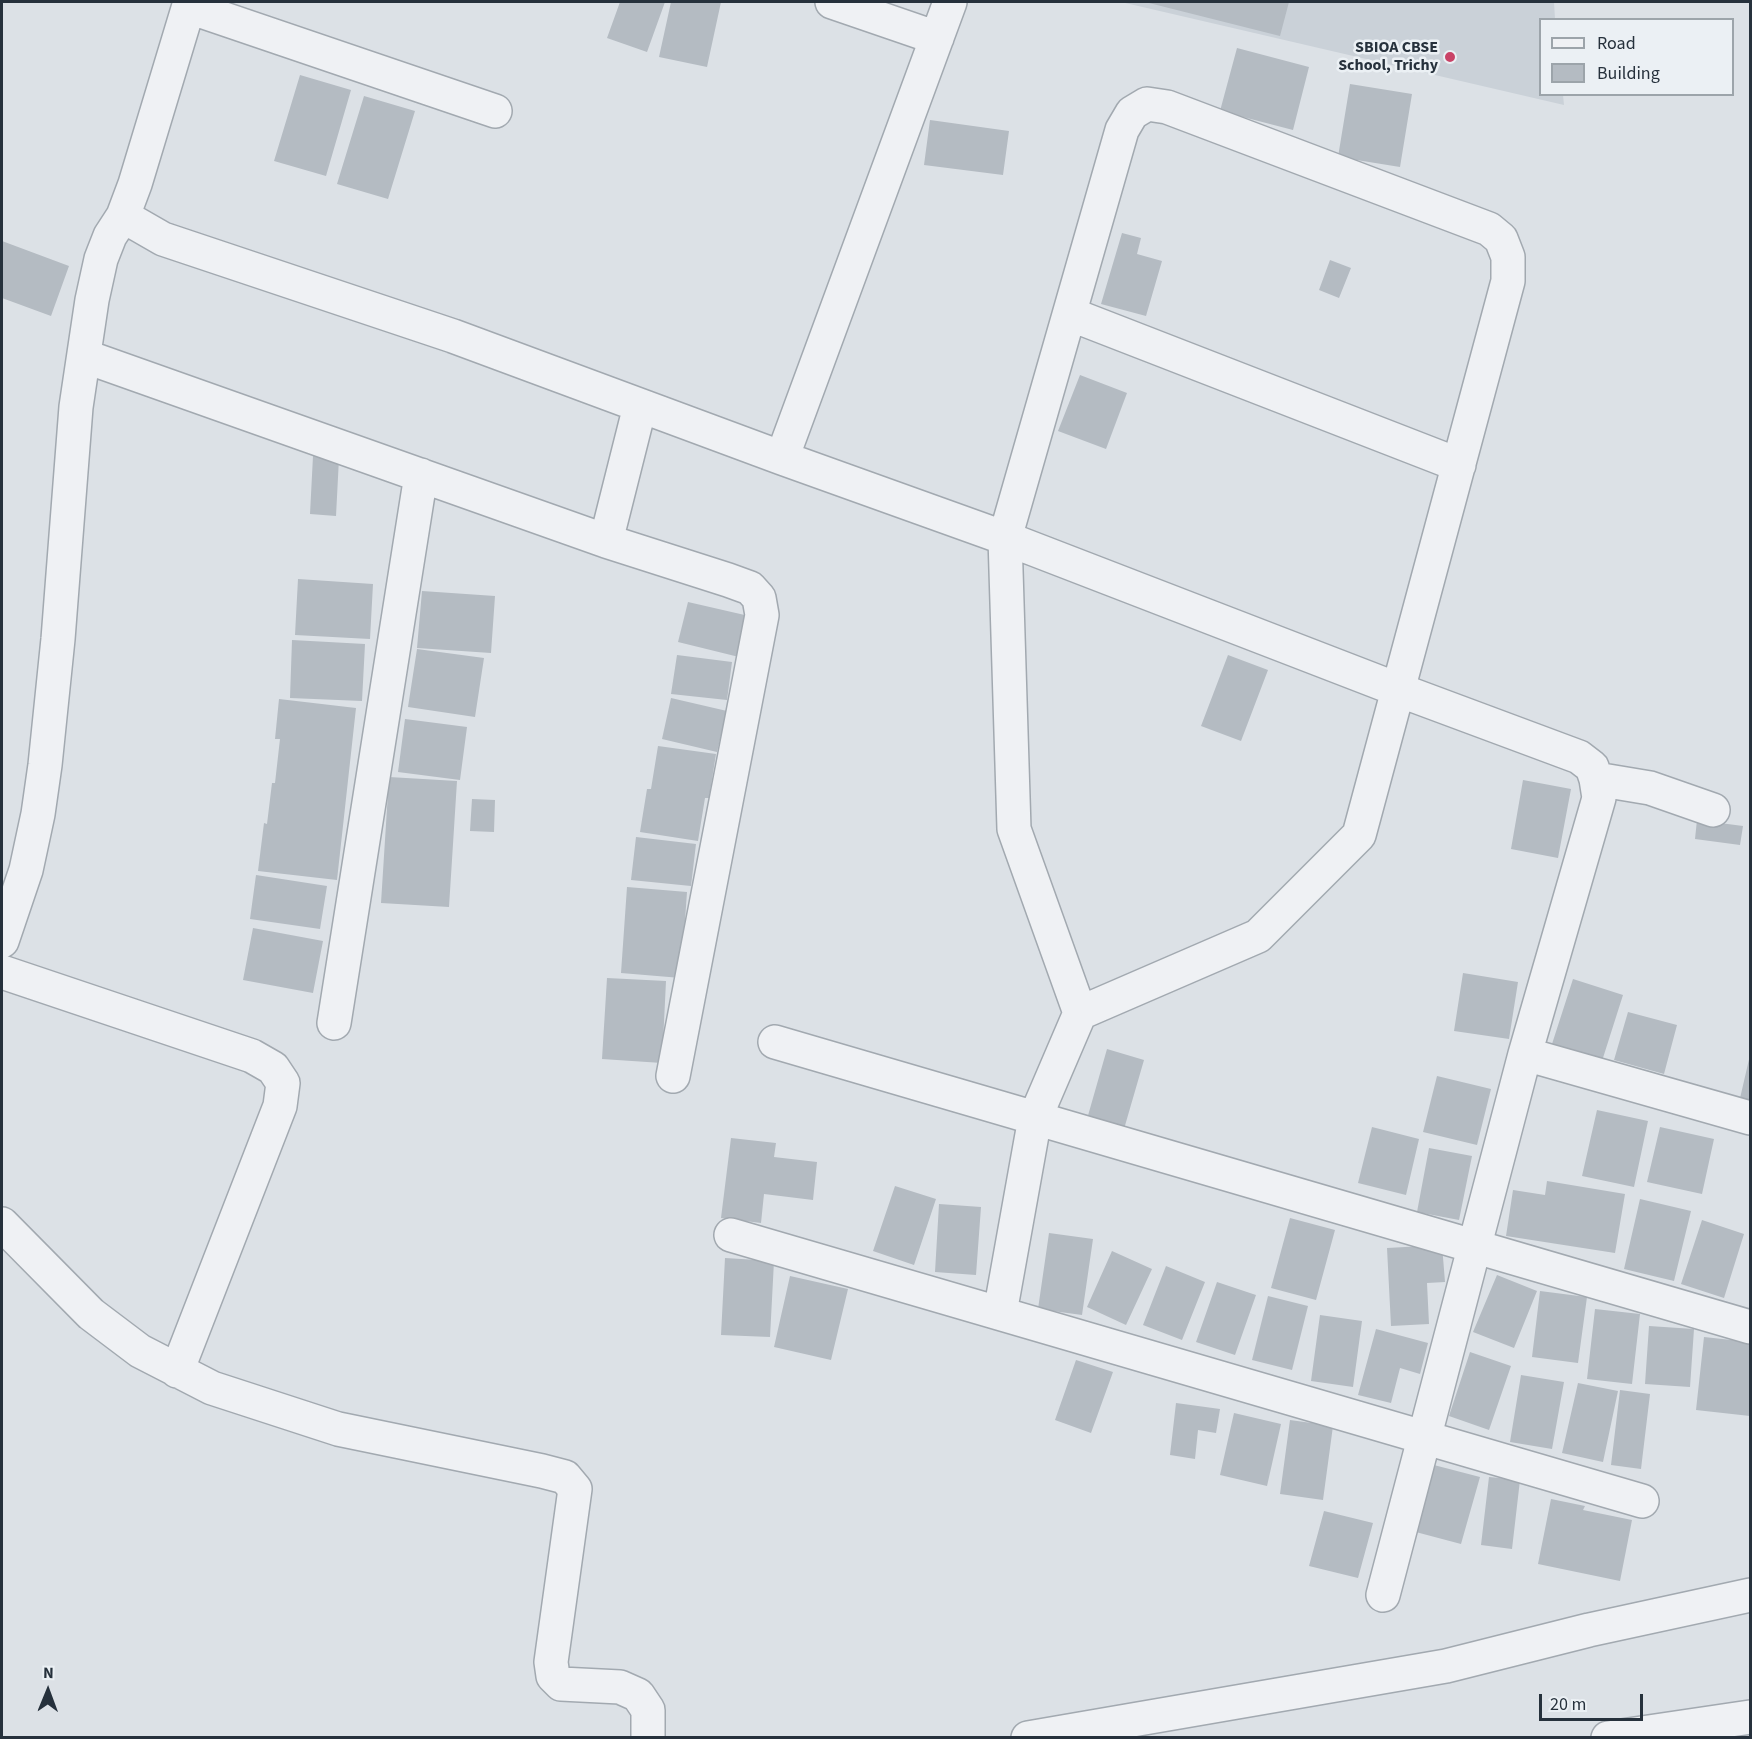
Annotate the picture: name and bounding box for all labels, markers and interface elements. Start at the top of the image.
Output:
legend [1539,18,1734,96]
text: Road [1597,31,1636,56]
place label: SBIOA CBSE School, Trichy [1338,38,1438,76]
marker: SBIOA CBSE School, Trichy [1443,50,1457,64]
text: Building [1597,61,1660,86]
north arrow [18,1661,78,1721]
text: N [43,1662,54,1684]
scale bar [1542,1682,1646,1720]
text: 20 m [1550,1692,1586,1717]

